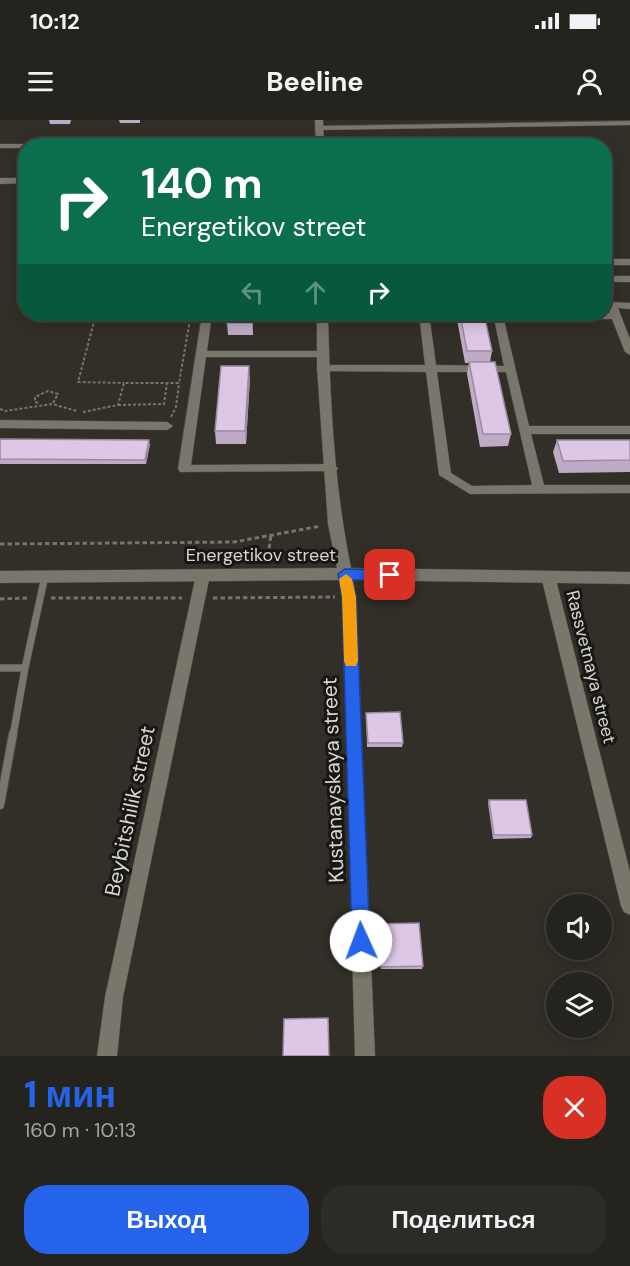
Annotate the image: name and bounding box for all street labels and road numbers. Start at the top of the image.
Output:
street label: Energetikov street [186,543,336,567]
street label: Rassvetnaya street [560,588,622,746]
street label: Kustanayskaya street [315,677,351,883]
street label: Beybitshilik street [98,723,162,899]

